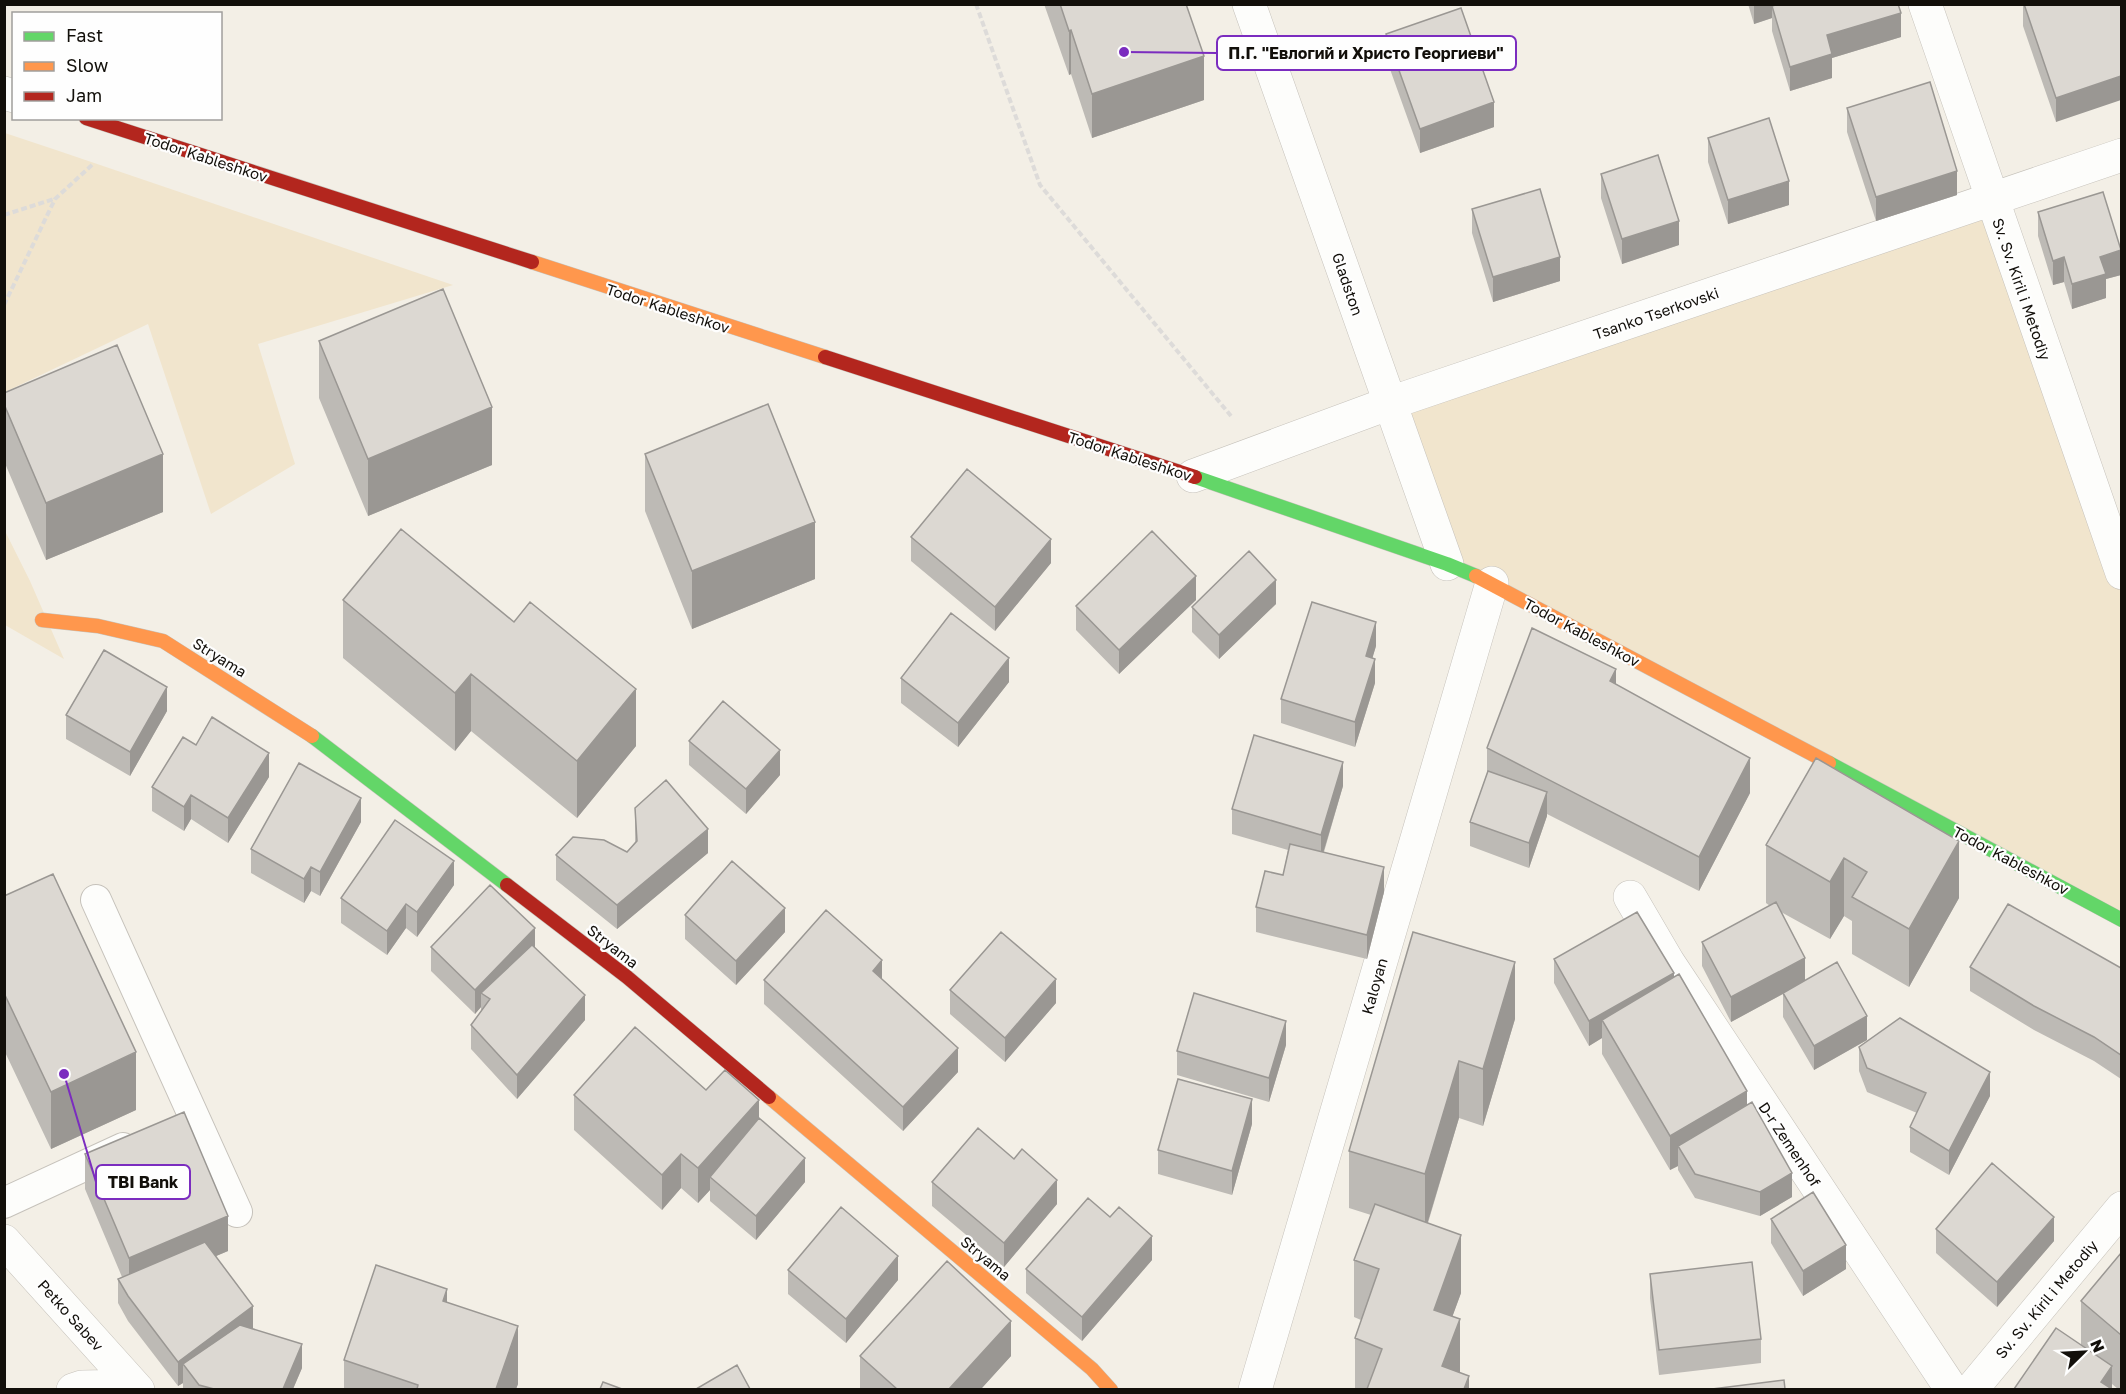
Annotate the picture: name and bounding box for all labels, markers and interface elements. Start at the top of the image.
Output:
legend [12,12,222,120]
text: Fast [66,24,103,46]
callout: П.Г. "Евлогий и Христо Георгиеви" [1217,36,1516,70]
text: П.Г. "Евлогий и Христо Георгиеви" [1228,43,1504,63]
text: Slow [66,54,109,76]
text: Jam [66,84,102,106]
street label: Todor Kableshkov [142,129,270,186]
street label: Sv. Sv. Kiril i Metodiy [1989,216,2055,363]
street label: Gladston [1329,250,1367,318]
street label: Todor Kableshkov [604,280,732,337]
street label: Tsanko Tserkovski [1591,283,1721,343]
street label: Todor Kableshkov [1066,428,1194,485]
street label: Todor Kableshkov [1521,594,1643,670]
street label: Stryama [190,634,250,680]
street label: Todor Kableshkov [1950,822,2072,898]
street label: Stryama [584,921,642,971]
street label: Kaloyan [1357,956,1391,1016]
street label: D-r Zemenhof [1755,1098,1825,1190]
callout: TBI Bank [96,1165,190,1199]
text: TBI Bank [108,1172,179,1192]
street label: Stryama [957,1232,1015,1284]
street label: Sv. Sv. Kiril i Metodiy [1991,1236,2101,1362]
street label: Petko Sabev [34,1276,108,1355]
north arrow [2054,1322,2114,1382]
text: N [2086,1336,2109,1356]

